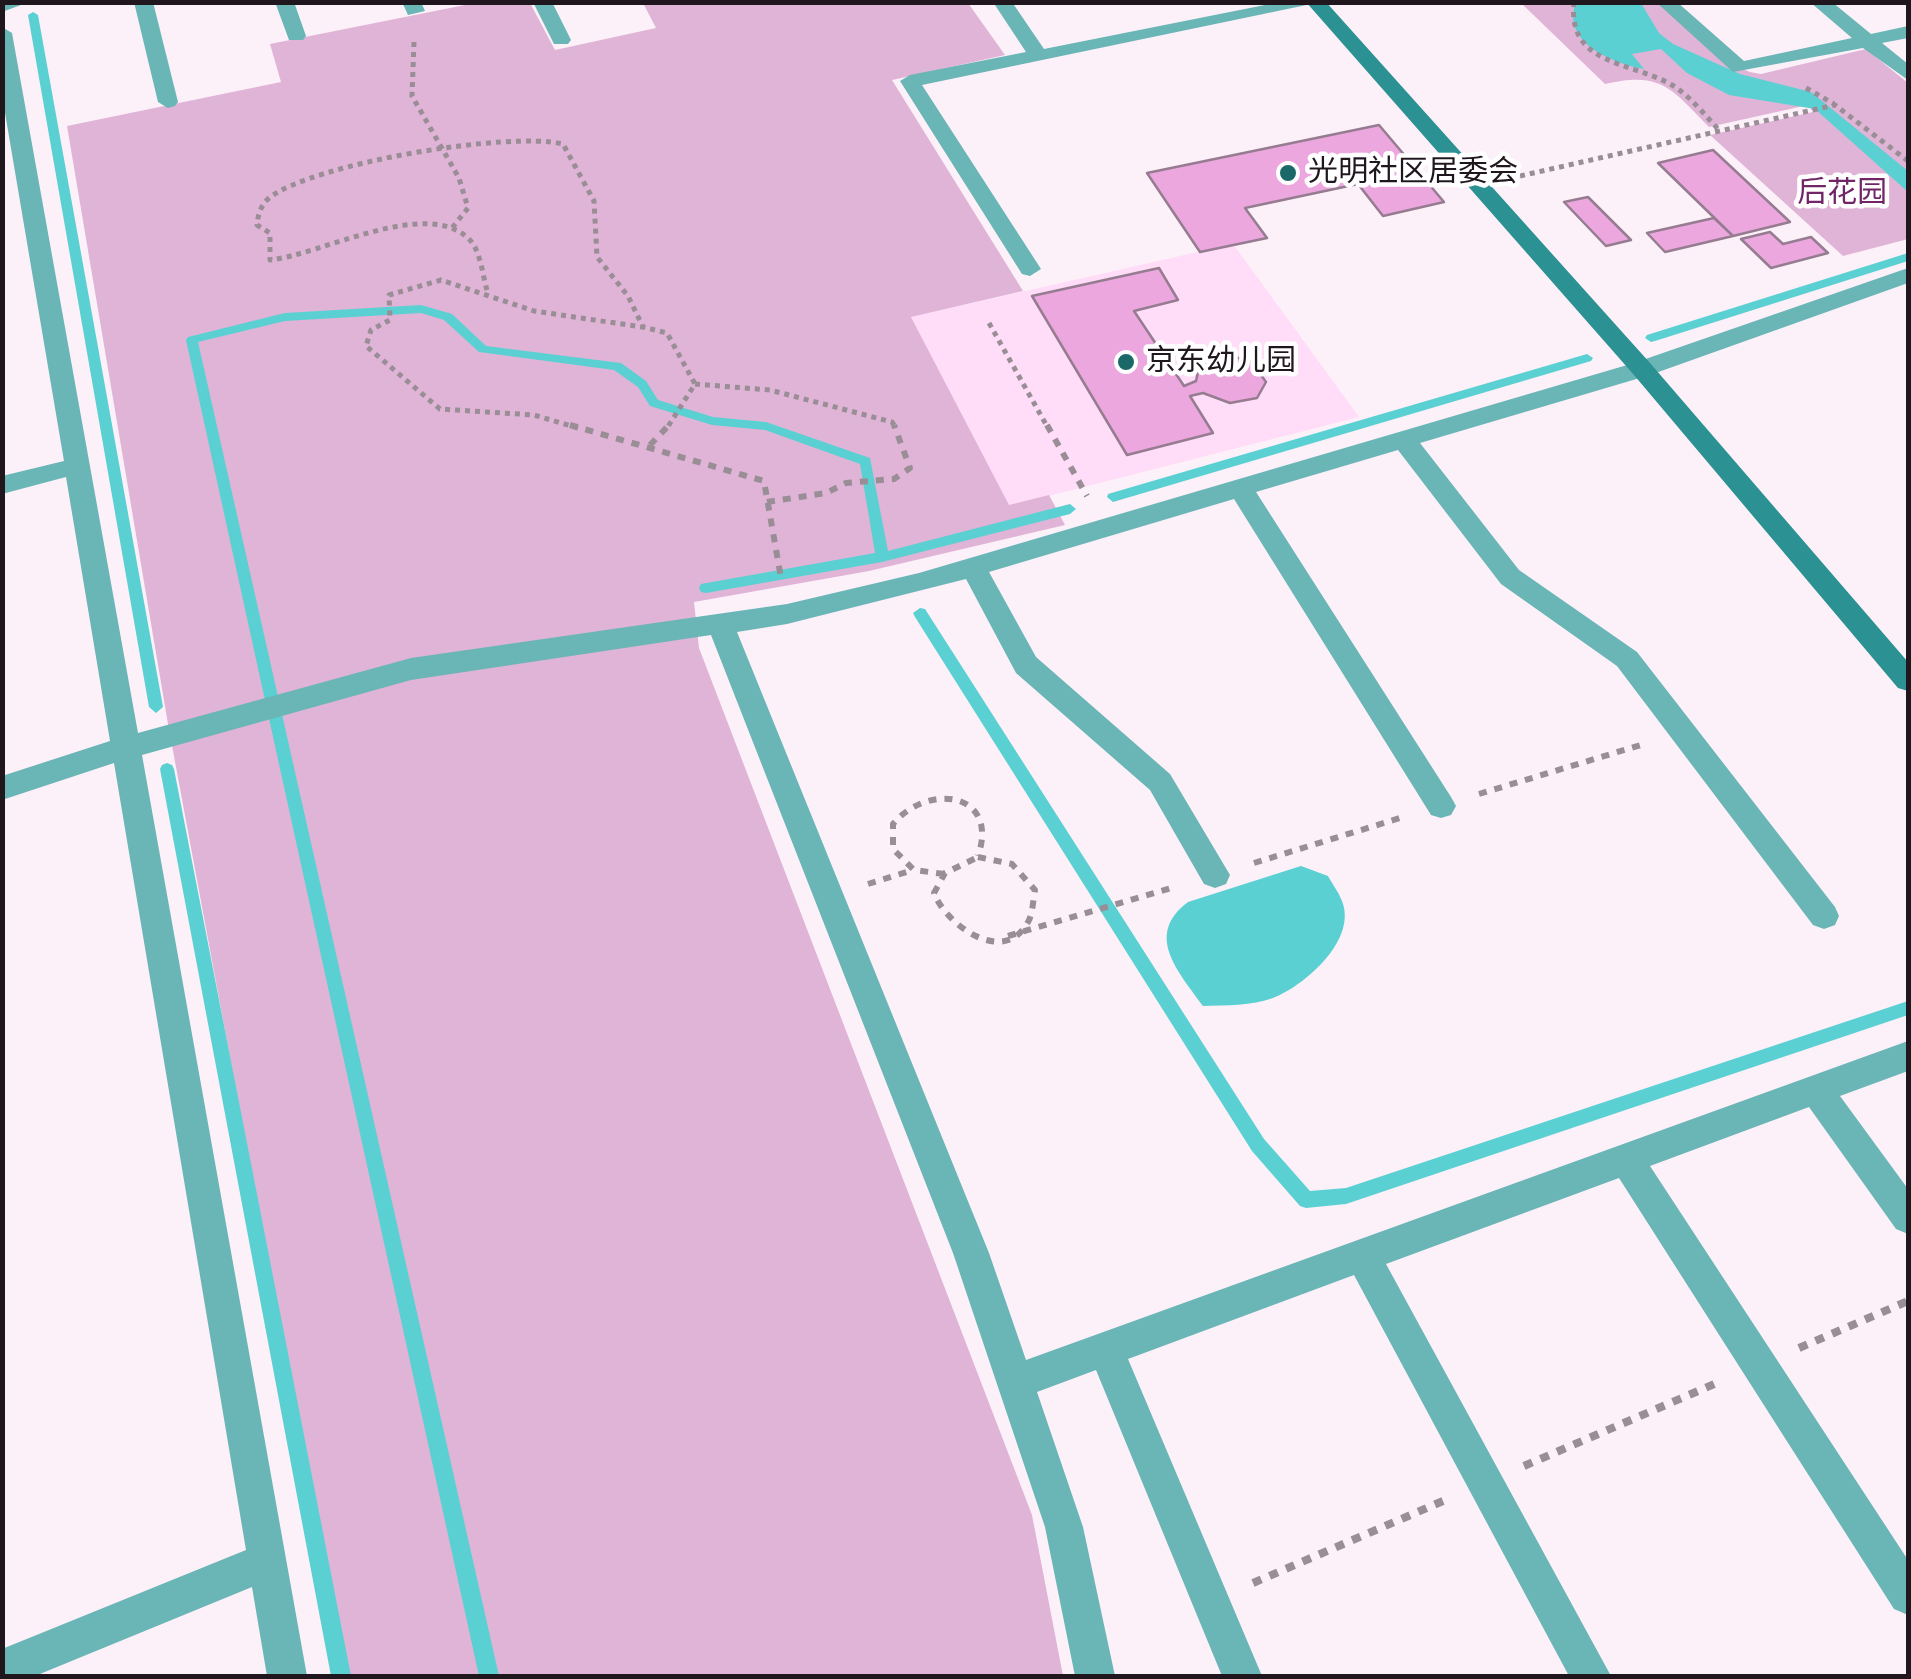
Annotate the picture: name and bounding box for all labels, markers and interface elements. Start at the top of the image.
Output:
place label: 光明社区居委会 [1308,155,1518,191]
marker: 光明社区居委会 [1277,162,1299,184]
park label: 后花园 [1797,176,1887,212]
place label: 京东幼儿园 [1146,344,1296,380]
marker: 京东幼儿园 [1115,351,1137,373]

